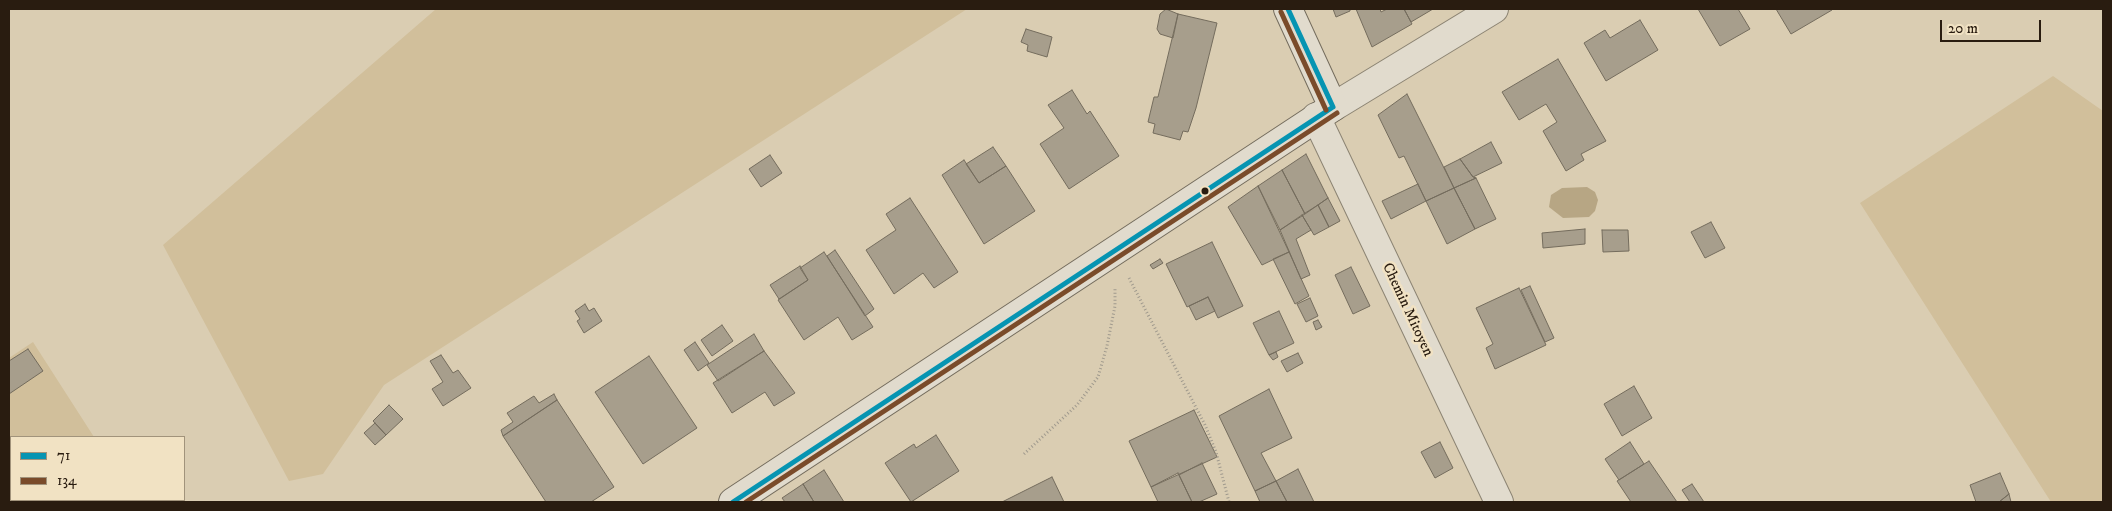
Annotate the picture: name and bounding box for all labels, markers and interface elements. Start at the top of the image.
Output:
scale bar [1942,10,2043,42]
text: 20 m [1948,19,1978,38]
unlabelled marker [1200,186,1210,196]
street label: Chemin Mitoyen [1378,260,1436,360]
legend [10,436,185,501]
text: 71 [57,446,70,465]
text: 134 [57,471,77,490]

